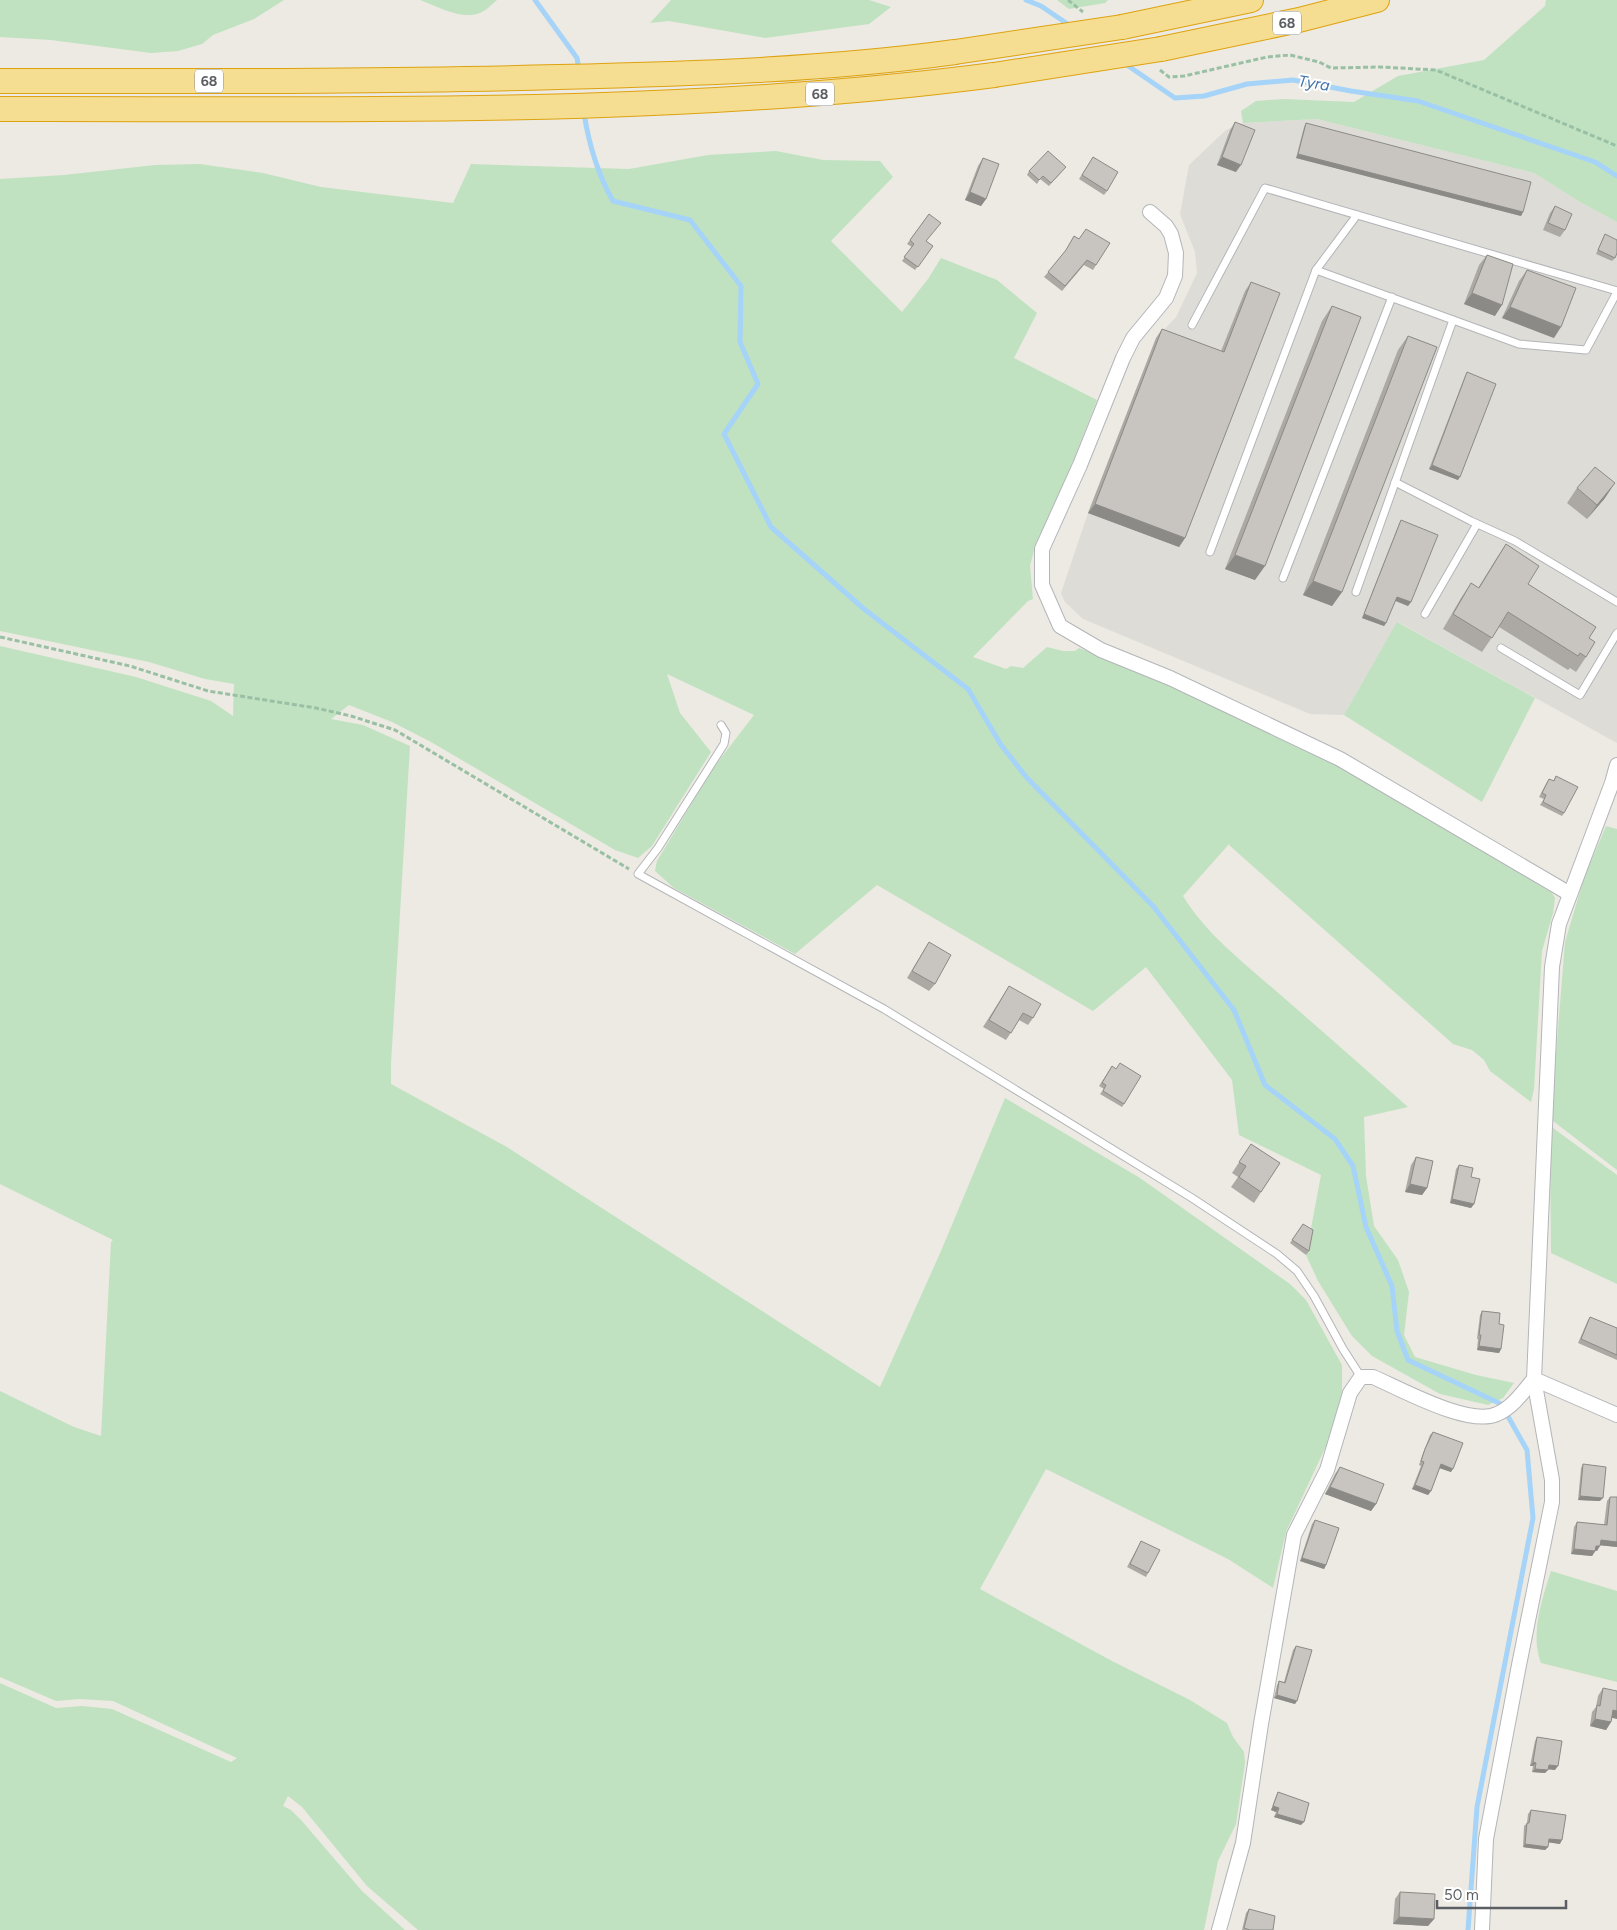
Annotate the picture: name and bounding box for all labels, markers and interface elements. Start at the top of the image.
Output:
road number: 68 [1273,12,1301,34]
road number: 68 [195,70,223,92]
water label: Tyra [1297,71,1331,95]
road number: 68 [806,82,834,106]
scale bar [1437,1878,1566,1910]
text: 50 m [1444,1886,1479,1904]

